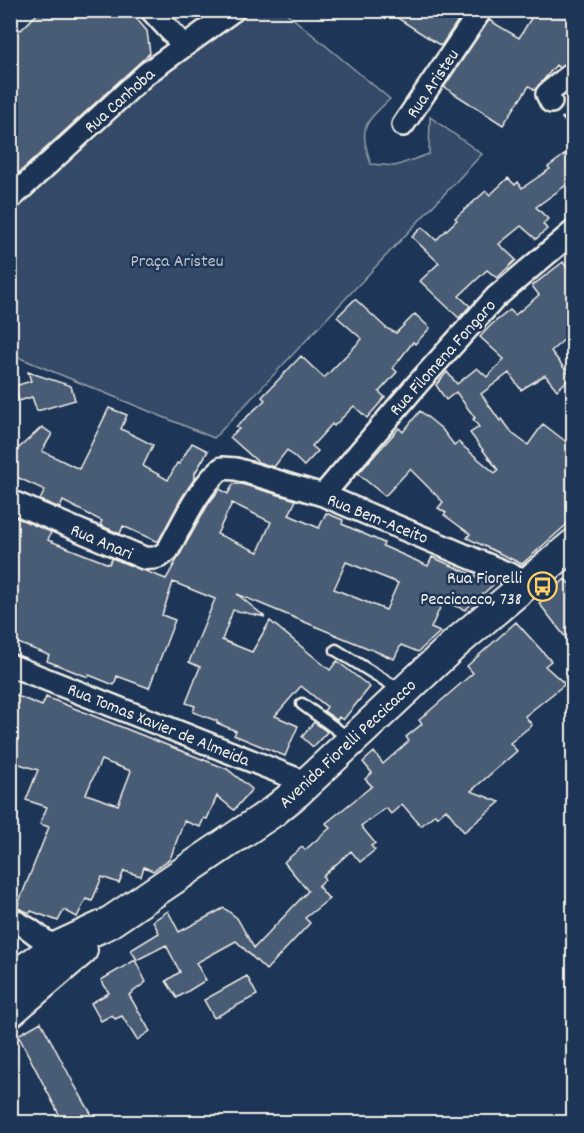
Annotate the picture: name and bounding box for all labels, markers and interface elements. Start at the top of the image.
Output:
street label: Rua Aristeu [402,45,466,124]
street label: Rua Canhoba [80,63,162,140]
park label: Praça Aristeu [131,250,223,275]
street label: Rua Filomena Fongaro [385,295,503,422]
street label: Rua Bem-Aceito [323,489,431,552]
street label: Rua Anari [66,519,136,568]
place label: Rua Fiorelli Peccicacco, 738 [420,567,522,613]
bus stop icon: Rua Fiorelli Peccicacco, 738 [527,571,559,603]
street label: Avenida Fiorelli Peccicacco [274,674,423,815]
street label: Rua Tomas Xavier de Almeida [63,678,253,775]

